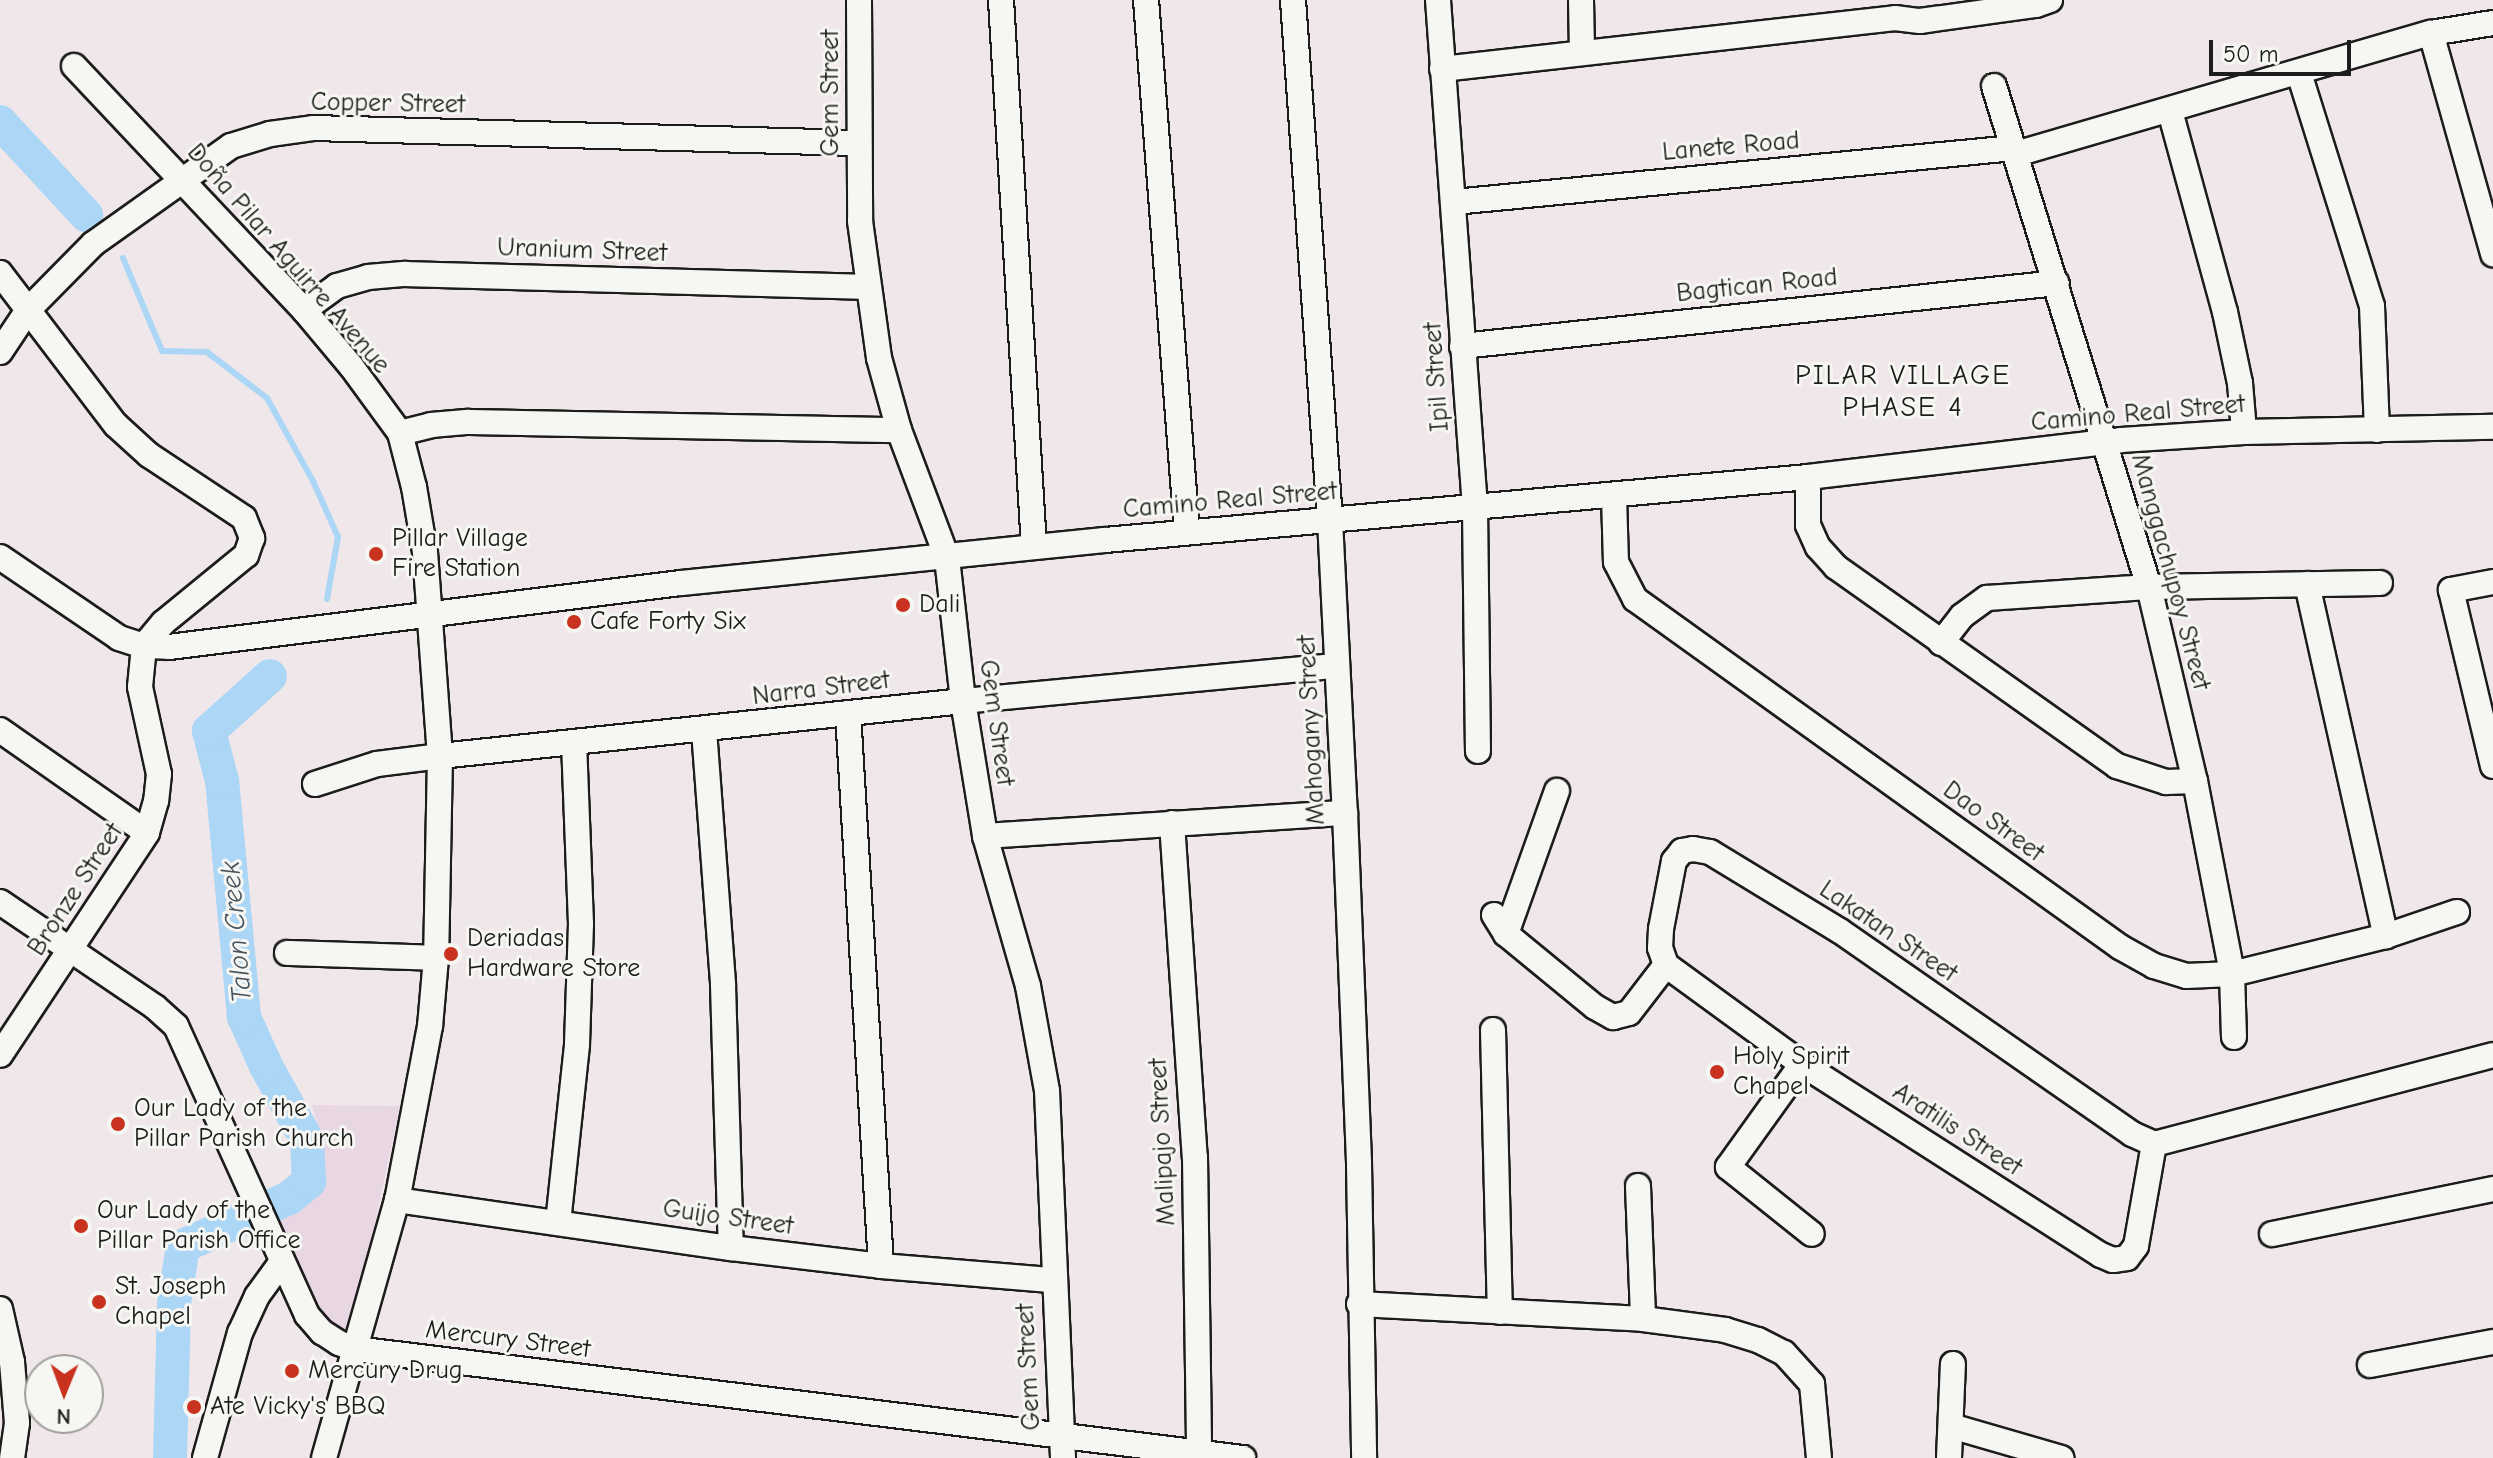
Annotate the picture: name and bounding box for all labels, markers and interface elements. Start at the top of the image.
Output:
scale bar [2213,24,2355,74]
street label: Gem Street [815,30,847,156]
text: 50 m [2223,40,2279,68]
street label: Copper Street [311,87,465,121]
street label: Lanete Road [1661,125,1801,169]
street label: Doña Pilar Aguirre Avenue [180,138,396,380]
street label: Uranium Street [496,232,668,270]
street label: Bagtican Road [1675,262,1839,310]
street label: Ipil Street [1418,321,1456,433]
district label: PILAR VILLAGE PHASE 4 [1795,358,2011,424]
street label: Camino Real Street [2030,389,2246,439]
street label: Manggachupoy Street [2123,451,2217,693]
street label: Camino Real Street [1122,476,1338,526]
place label: Pillar Village Fire Station [392,523,528,584]
marker: Pillar Village Fire Station [367,545,385,563]
place label: Dali [919,589,960,621]
marker: Dali [894,596,912,614]
place label: Cafe Forty Six [590,606,746,638]
marker: Cafe Forty Six [565,613,583,631]
street label: Mahogany Street [1291,634,1333,826]
street label: Gem Street [972,658,1020,788]
street label: Narra Street [751,665,891,713]
street label: Dao Street [1936,775,2050,869]
street label: Bronze Street [22,818,130,962]
water label: Talon Creek [213,860,259,1004]
street label: Lakatan Street [1813,874,1963,990]
place label: Deriadas Hardware Store [467,923,640,984]
marker: Deriadas Hardware Store [442,945,460,963]
place label: Holy Spirit Chapel [1733,1041,1849,1102]
street label: Malipajo Street [1143,1057,1183,1227]
marker: Holy Spirit Chapel [1708,1063,1726,1081]
street label: Aratilis Street [1886,1077,2028,1183]
place label: Our Lady of the Pillar Parish Church [134,1093,354,1154]
marker: Our Lady of the Pillar Parish Church [109,1115,127,1133]
street label: Guijo Street [661,1193,795,1243]
place label: Our Lady of the Pillar Parish Office [97,1195,301,1256]
marker: Our Lady of the Pillar Parish Office [72,1217,90,1235]
place label: St. Joseph Chapel [115,1271,226,1332]
marker: St. Joseph Chapel [90,1293,108,1311]
street label: Gem Street [1010,1303,1048,1431]
street label: Mercury Street [424,1314,592,1366]
north arrow [24,1354,104,1434]
place label: Mercury Drug [308,1355,463,1387]
marker: Mercury Drug [283,1362,301,1380]
place label: Ate Vicky's BBQ [210,1391,385,1423]
marker: Ate Vicky's BBQ [185,1398,203,1416]
text: N [56,1403,71,1429]

